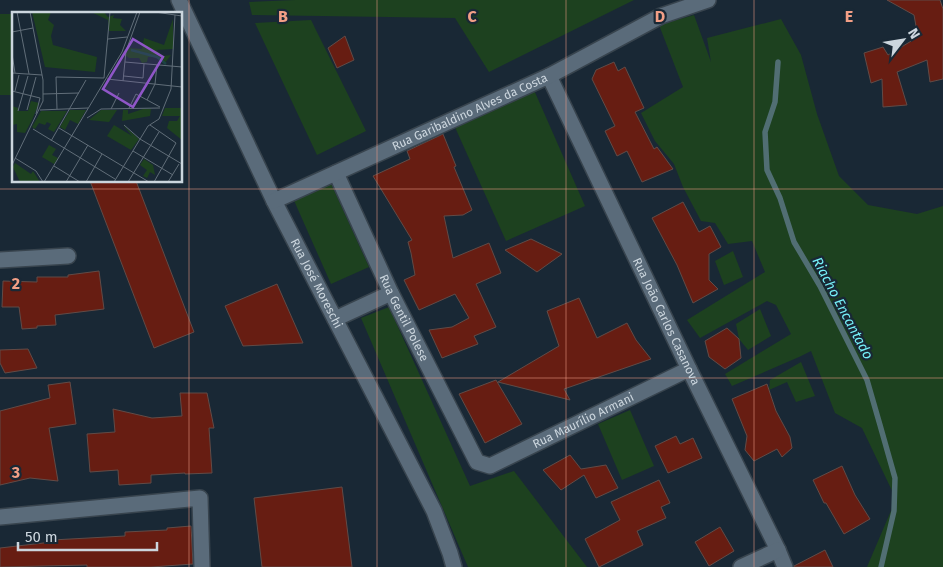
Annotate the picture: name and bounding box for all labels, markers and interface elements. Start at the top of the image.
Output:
text: B [278,7,288,26]
text: C [467,7,477,26]
text: D [655,7,665,26]
text: E [845,7,853,26]
inset map [12,12,182,182]
north arrow [878,15,928,65]
text: N [904,25,923,42]
street label: Rua Garibaldino Alves da Costa [390,71,550,153]
street label: Rua José Moreschi [288,236,345,331]
water label: Riacho Encantado [808,254,877,362]
street label: Rua João Carlos Casanova [630,255,703,387]
street label: Rua Gentil Polese [376,272,432,364]
text: 2 [12,274,20,293]
street label: Rua Maurílio Armani [530,390,636,451]
text: 3 [11,463,20,482]
scale bar [18,520,156,552]
text: 50 m [25,528,58,546]

